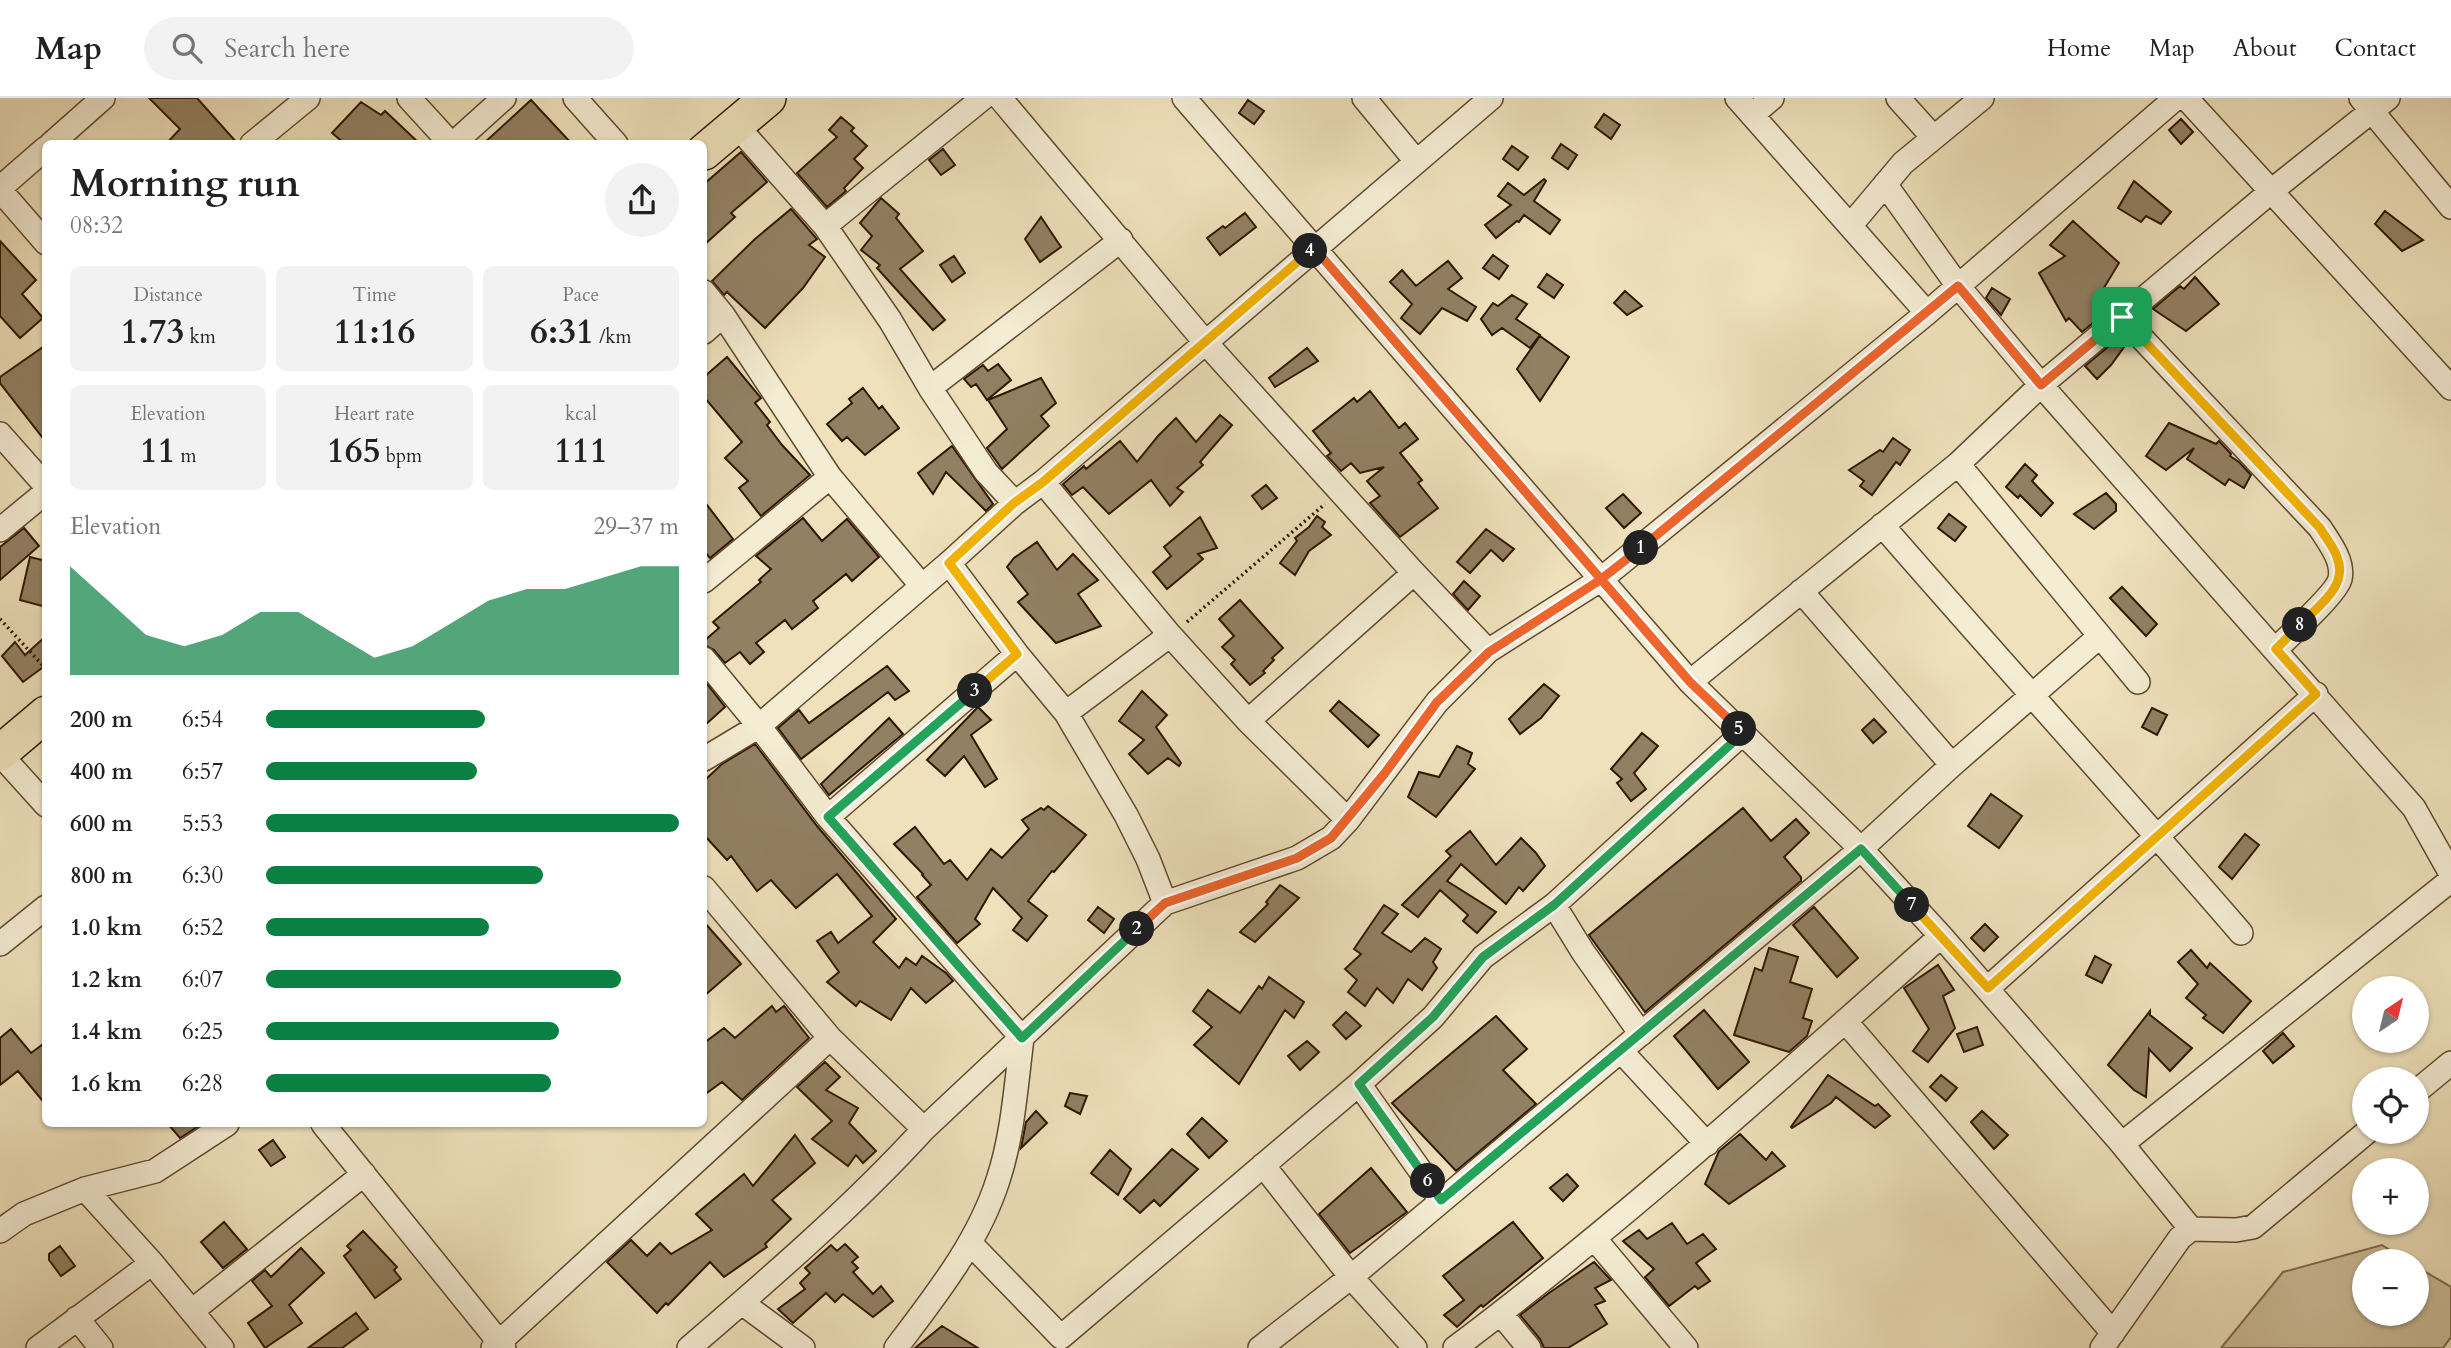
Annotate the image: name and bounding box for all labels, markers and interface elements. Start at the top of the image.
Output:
search box [144,17,634,80]
text: Map [35,26,102,71]
icon: search [168,29,206,67]
text: Search here [224,31,350,66]
text: Home [2047,32,2111,65]
text: Map [2149,32,2195,65]
text: About [2233,32,2297,65]
text: Contact [2335,32,2416,65]
text: Morning run [70,158,300,210]
button: share [605,163,679,237]
text: 08:32 [70,210,123,241]
pin: 4 [1292,234,1328,268]
text: 4 [1305,237,1314,263]
text: Distance [133,282,203,308]
text: Time [353,282,396,308]
text: Pace [562,282,599,308]
pin [2092,287,2152,347]
icon: arrive [2103,298,2141,336]
text: 1.73 [121,308,184,356]
text: 11:16 [334,308,415,356]
text: 6:31 [530,308,594,356]
text: km [184,324,216,350]
text: /km [594,324,632,350]
text: Elevation [130,401,206,427]
text: Heart rate [334,401,415,427]
text: kcal [565,401,597,427]
text: 11 [140,427,176,475]
text: 165 [327,427,381,475]
text: 111 [554,427,608,475]
text: m [176,443,197,469]
text: bpm [381,443,422,469]
text: Elevation [70,511,161,542]
text: 29–37 m [594,511,679,542]
pin: 1 [1624,531,1658,566]
text: 1 [1636,534,1645,560]
pin: 8 [2282,608,2318,642]
text: 8 [2295,611,2304,637]
pin: 3 [958,674,992,708]
text: 3 [970,677,979,703]
text: 200 m [70,704,133,735]
text: 6:54 [182,704,223,735]
pin: 5 [1722,712,1756,746]
text: 5 [1734,715,1743,741]
text: 400 m [70,756,133,787]
text: 6:57 [182,756,223,787]
text: 600 m [70,808,133,839]
text: 5:53 [182,808,223,839]
text: 800 m [70,860,133,891]
text: 6:30 [182,860,223,891]
pin: 7 [1895,888,1930,922]
text: 7 [1907,891,1916,917]
text: 1.0 km [70,912,142,943]
text: 6:52 [182,912,223,943]
pin: 2 [1120,912,1154,946]
text: 2 [1132,915,1141,941]
text: 1.2 km [70,964,142,995]
text: 6:07 [182,964,223,995]
north arrow [2352,976,2429,1054]
map controls [2352,976,2429,1326]
text: 1.4 km [70,1016,142,1047]
text: 6:25 [182,1016,223,1047]
button: locate [2352,1067,2429,1144]
text: 1.6 km [70,1068,142,1099]
text: 6:28 [182,1068,223,1099]
button: + [2352,1158,2429,1235]
pin: 6 [1410,1164,1446,1198]
text: 6 [1423,1167,1432,1193]
button: − [2352,1249,2429,1326]

